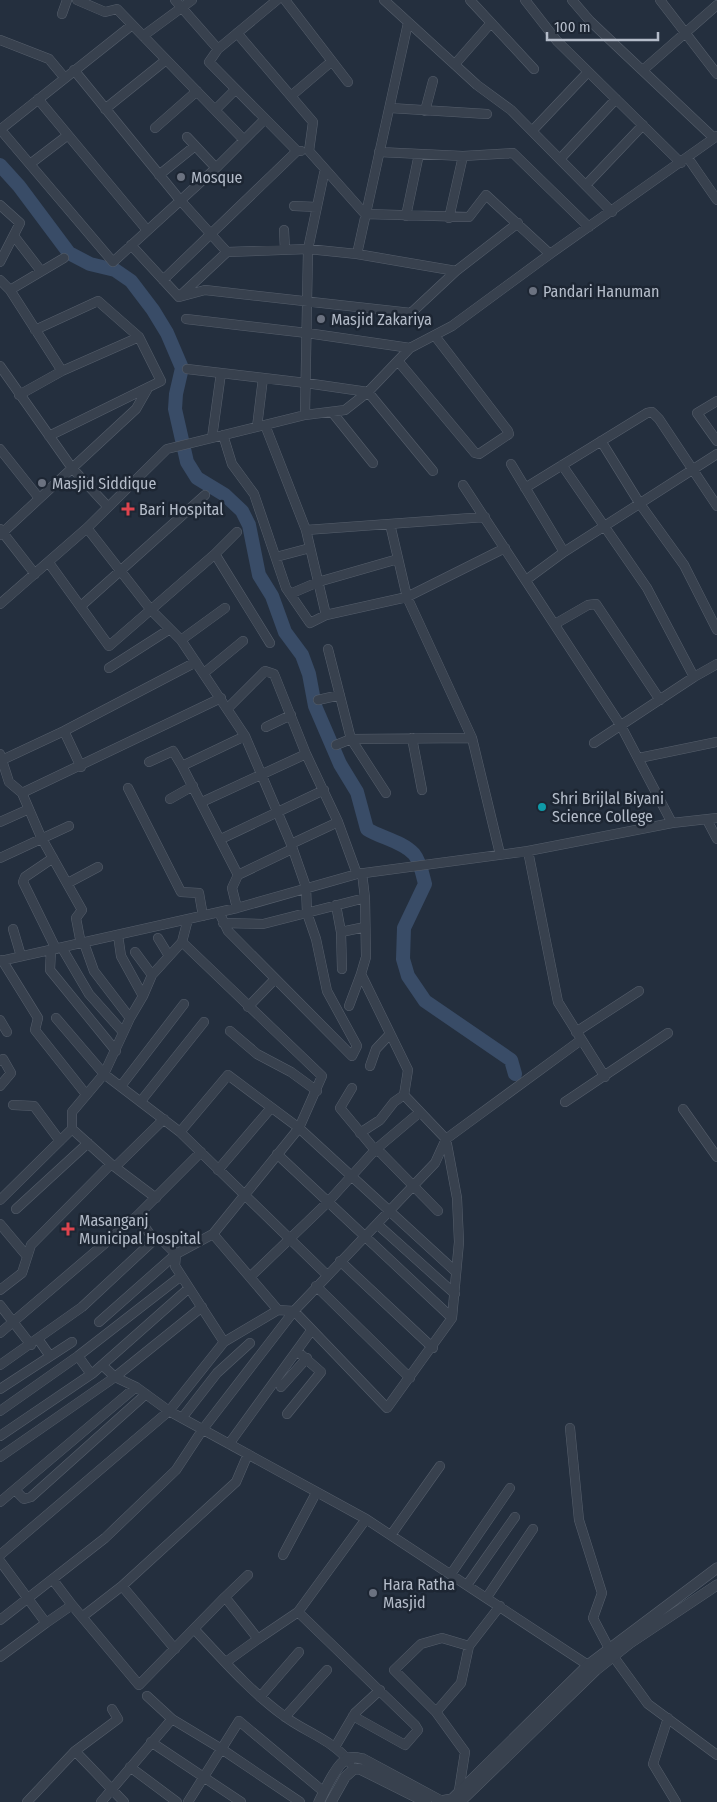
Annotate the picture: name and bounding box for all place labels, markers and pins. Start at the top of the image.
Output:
place label: Mosque [191,168,243,187]
marker: Mosque [175,171,187,183]
place label: Pandari Hanuman [543,282,660,301]
marker: Pandari Hanuman [527,285,539,297]
place label: Masjid Zakariya [331,310,432,329]
marker: Masjid Zakariya [315,313,327,325]
place label: Masjid Siddique [52,474,156,493]
marker: Masjid Siddique [36,477,48,489]
place label: Bari Hospital [139,500,223,519]
marker: Bari Hospital [121,502,135,516]
place label: Shri Brijlal Biyani Science College [552,789,664,826]
marker: Shri Brijlal Biyani Science College [536,801,548,813]
place label: Masanganj Municipal Hospital [79,1211,201,1248]
marker: Masanganj Municipal Hospital [61,1222,75,1236]
place label: Hara Ratha Masjid [383,1575,455,1612]
marker: Hara Ratha Masjid [367,1587,379,1599]

